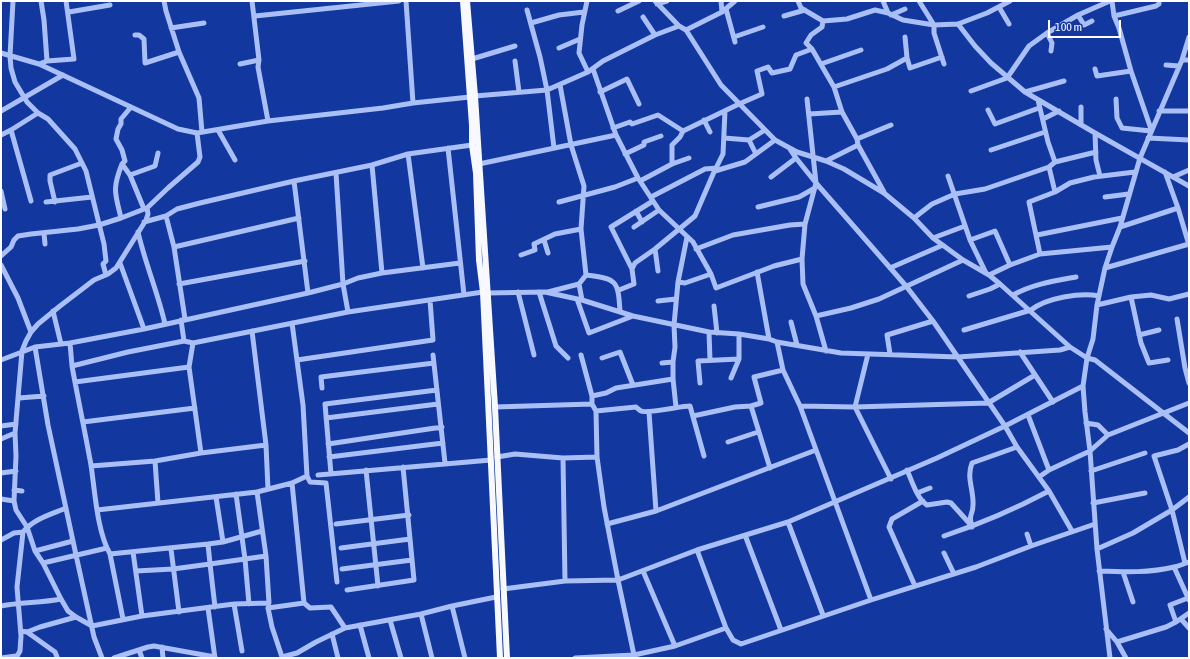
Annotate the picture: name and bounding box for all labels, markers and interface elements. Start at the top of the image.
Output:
scale bar [1050,12,1123,38]
text: 100 m [1055,20,1082,34]

